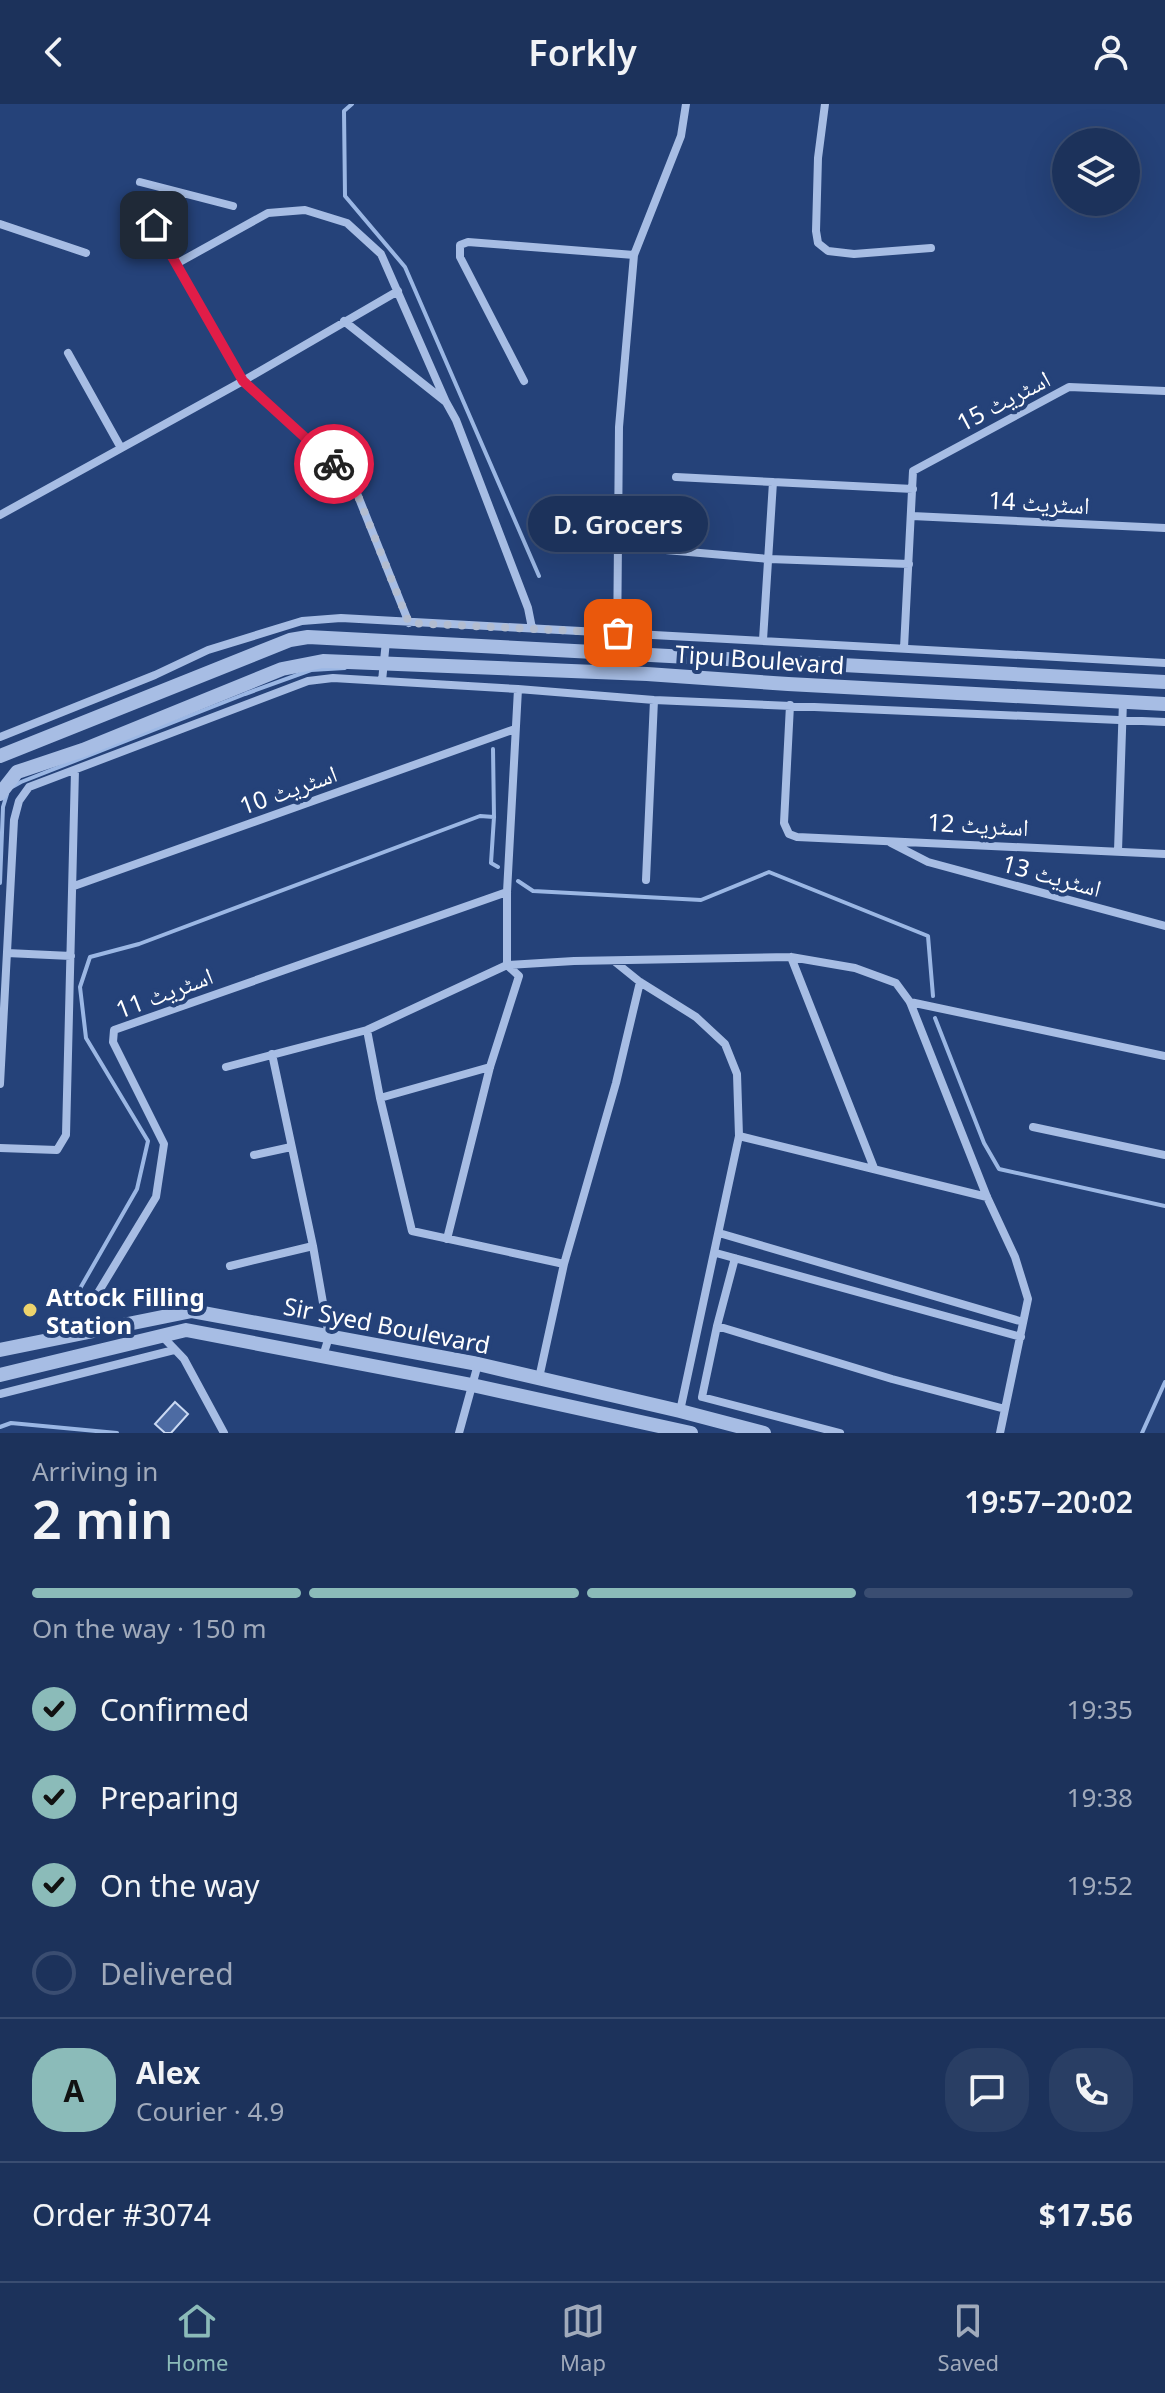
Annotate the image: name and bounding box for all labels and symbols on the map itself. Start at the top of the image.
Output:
pin [120,191,188,259]
street label: اسٹریٹ 15 [950,362,1056,438]
courier [294,424,374,504]
street label: اسٹریٹ 14 [988,483,1090,521]
callout: D. Grocers [528,497,708,553]
pin [584,599,652,667]
street label: Tipu Boulevard [674,637,846,681]
street label: اسٹریٹ 10 [235,756,341,822]
street label: اسٹریٹ 12 [927,805,1029,843]
street label: اسٹریٹ 13 [999,846,1105,904]
street label: اسٹریٹ 11 [111,958,217,1026]
place label: Attock Filling Station [46,1280,205,1341]
street label: Sir Syed Boulevard [281,1289,493,1361]
marker: Attock Filling Station [21,1301,39,1319]

